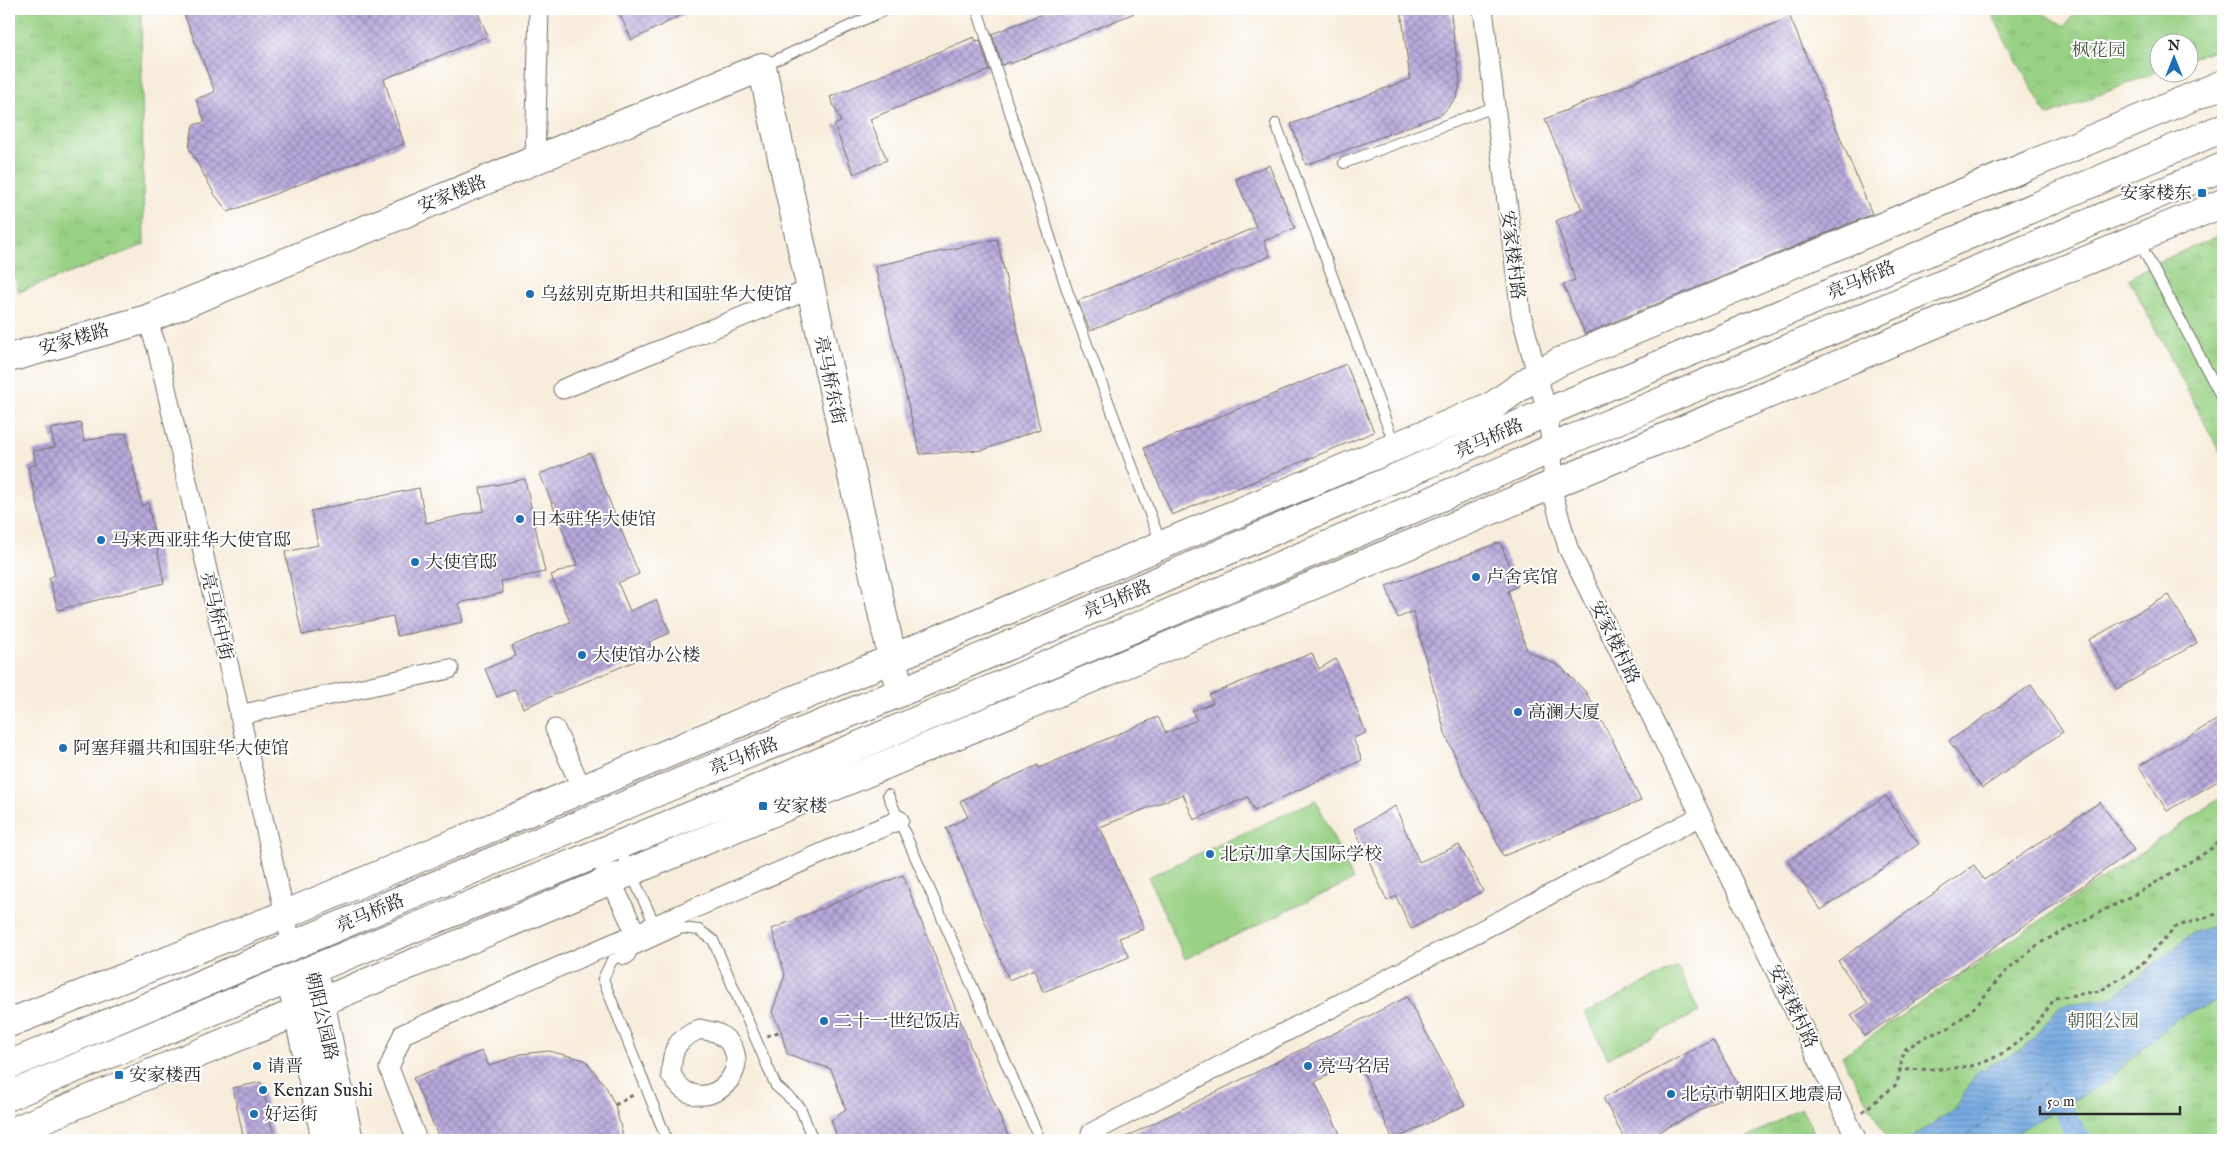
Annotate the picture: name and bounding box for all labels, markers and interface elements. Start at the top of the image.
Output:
north arrow [2150,32,2200,82]
text: N [2167,37,2180,55]
park label: 枫花园 [2072,40,2126,63]
street label: 安家楼路 [415,171,490,220]
place label: 安家楼东 [2120,183,2192,206]
marker: 安家楼东 [2196,187,2208,199]
street label: 安家楼村路 [1495,209,1528,301]
street label: 亮马桥路 [1824,257,1899,306]
place label: 乌兹别克斯坦共和国驻华大使馆 [540,284,792,307]
marker: 乌兹别克斯坦共和国驻华大使馆 [524,288,536,300]
street label: 安家楼路 [37,319,112,361]
street label: 亮马桥东街 [808,334,849,427]
street label: 亮马桥路 [1452,414,1527,465]
place label: 日本驻华大使馆 [530,509,656,532]
marker: 日本驻华大使馆 [514,513,526,525]
place label: 马来西亚驻华大使官邸 [111,530,291,553]
marker: 马来西亚驻华大使官邸 [95,534,107,546]
place label: 大使官邸 [425,552,497,575]
marker: 大使官邸 [409,556,421,568]
place label: 卢舍宾馆 [1486,567,1558,590]
street label: 亮马桥中街 [194,570,237,663]
marker: 卢舍宾馆 [1470,571,1482,583]
street label: 亮马桥路 [1080,576,1155,625]
street label: 安家楼村路 [1584,597,1644,688]
place label: 大使馆办公楼 [592,645,700,668]
marker: 大使馆办公楼 [576,649,588,661]
place label: 高澜大厦 [1528,702,1600,725]
marker: 高澜大厦 [1512,706,1524,718]
street label: 亮马桥路 [707,733,782,782]
place label: 阿塞拜疆共和国驻华大使馆 [73,738,289,761]
marker: 阿塞拜疆共和国驻华大使馆 [57,742,69,754]
place label: 安家楼 [773,796,827,819]
marker: 安家楼 [757,800,769,812]
place label: 北京加拿大国际学校 [1220,844,1382,867]
marker: 北京加拿大国际学校 [1204,848,1216,860]
street label: 亮马桥路 [333,890,408,939]
street label: 安家楼村路 [1762,961,1822,1052]
street label: 朝阳公园路 [299,970,342,1063]
place label: 二十一世纪饭店 [834,1011,960,1034]
park label: 朝阳公园 [2067,1011,2139,1034]
marker: 二十一世纪饭店 [818,1015,830,1027]
place label: 请晋 [267,1056,303,1079]
place label: 亮马名居 [1318,1056,1390,1079]
marker: 请晋 [251,1060,263,1072]
marker: 亮马名居 [1302,1060,1314,1072]
place label: 安家楼西 [129,1065,201,1088]
marker: 安家楼西 [113,1069,125,1081]
place label: Kenzan Sushi [273,1080,373,1103]
marker: Kenzan Sushi [257,1084,269,1096]
place label: 北京市朝阳区地震局 [1681,1084,1843,1107]
scale bar [2040,1084,2180,1116]
marker: 北京市朝阳区地震局 [1665,1088,1677,1100]
text: 50 m [2047,1092,2075,1111]
place label: 好运街 [264,1104,318,1127]
marker: 好运街 [248,1108,260,1120]

